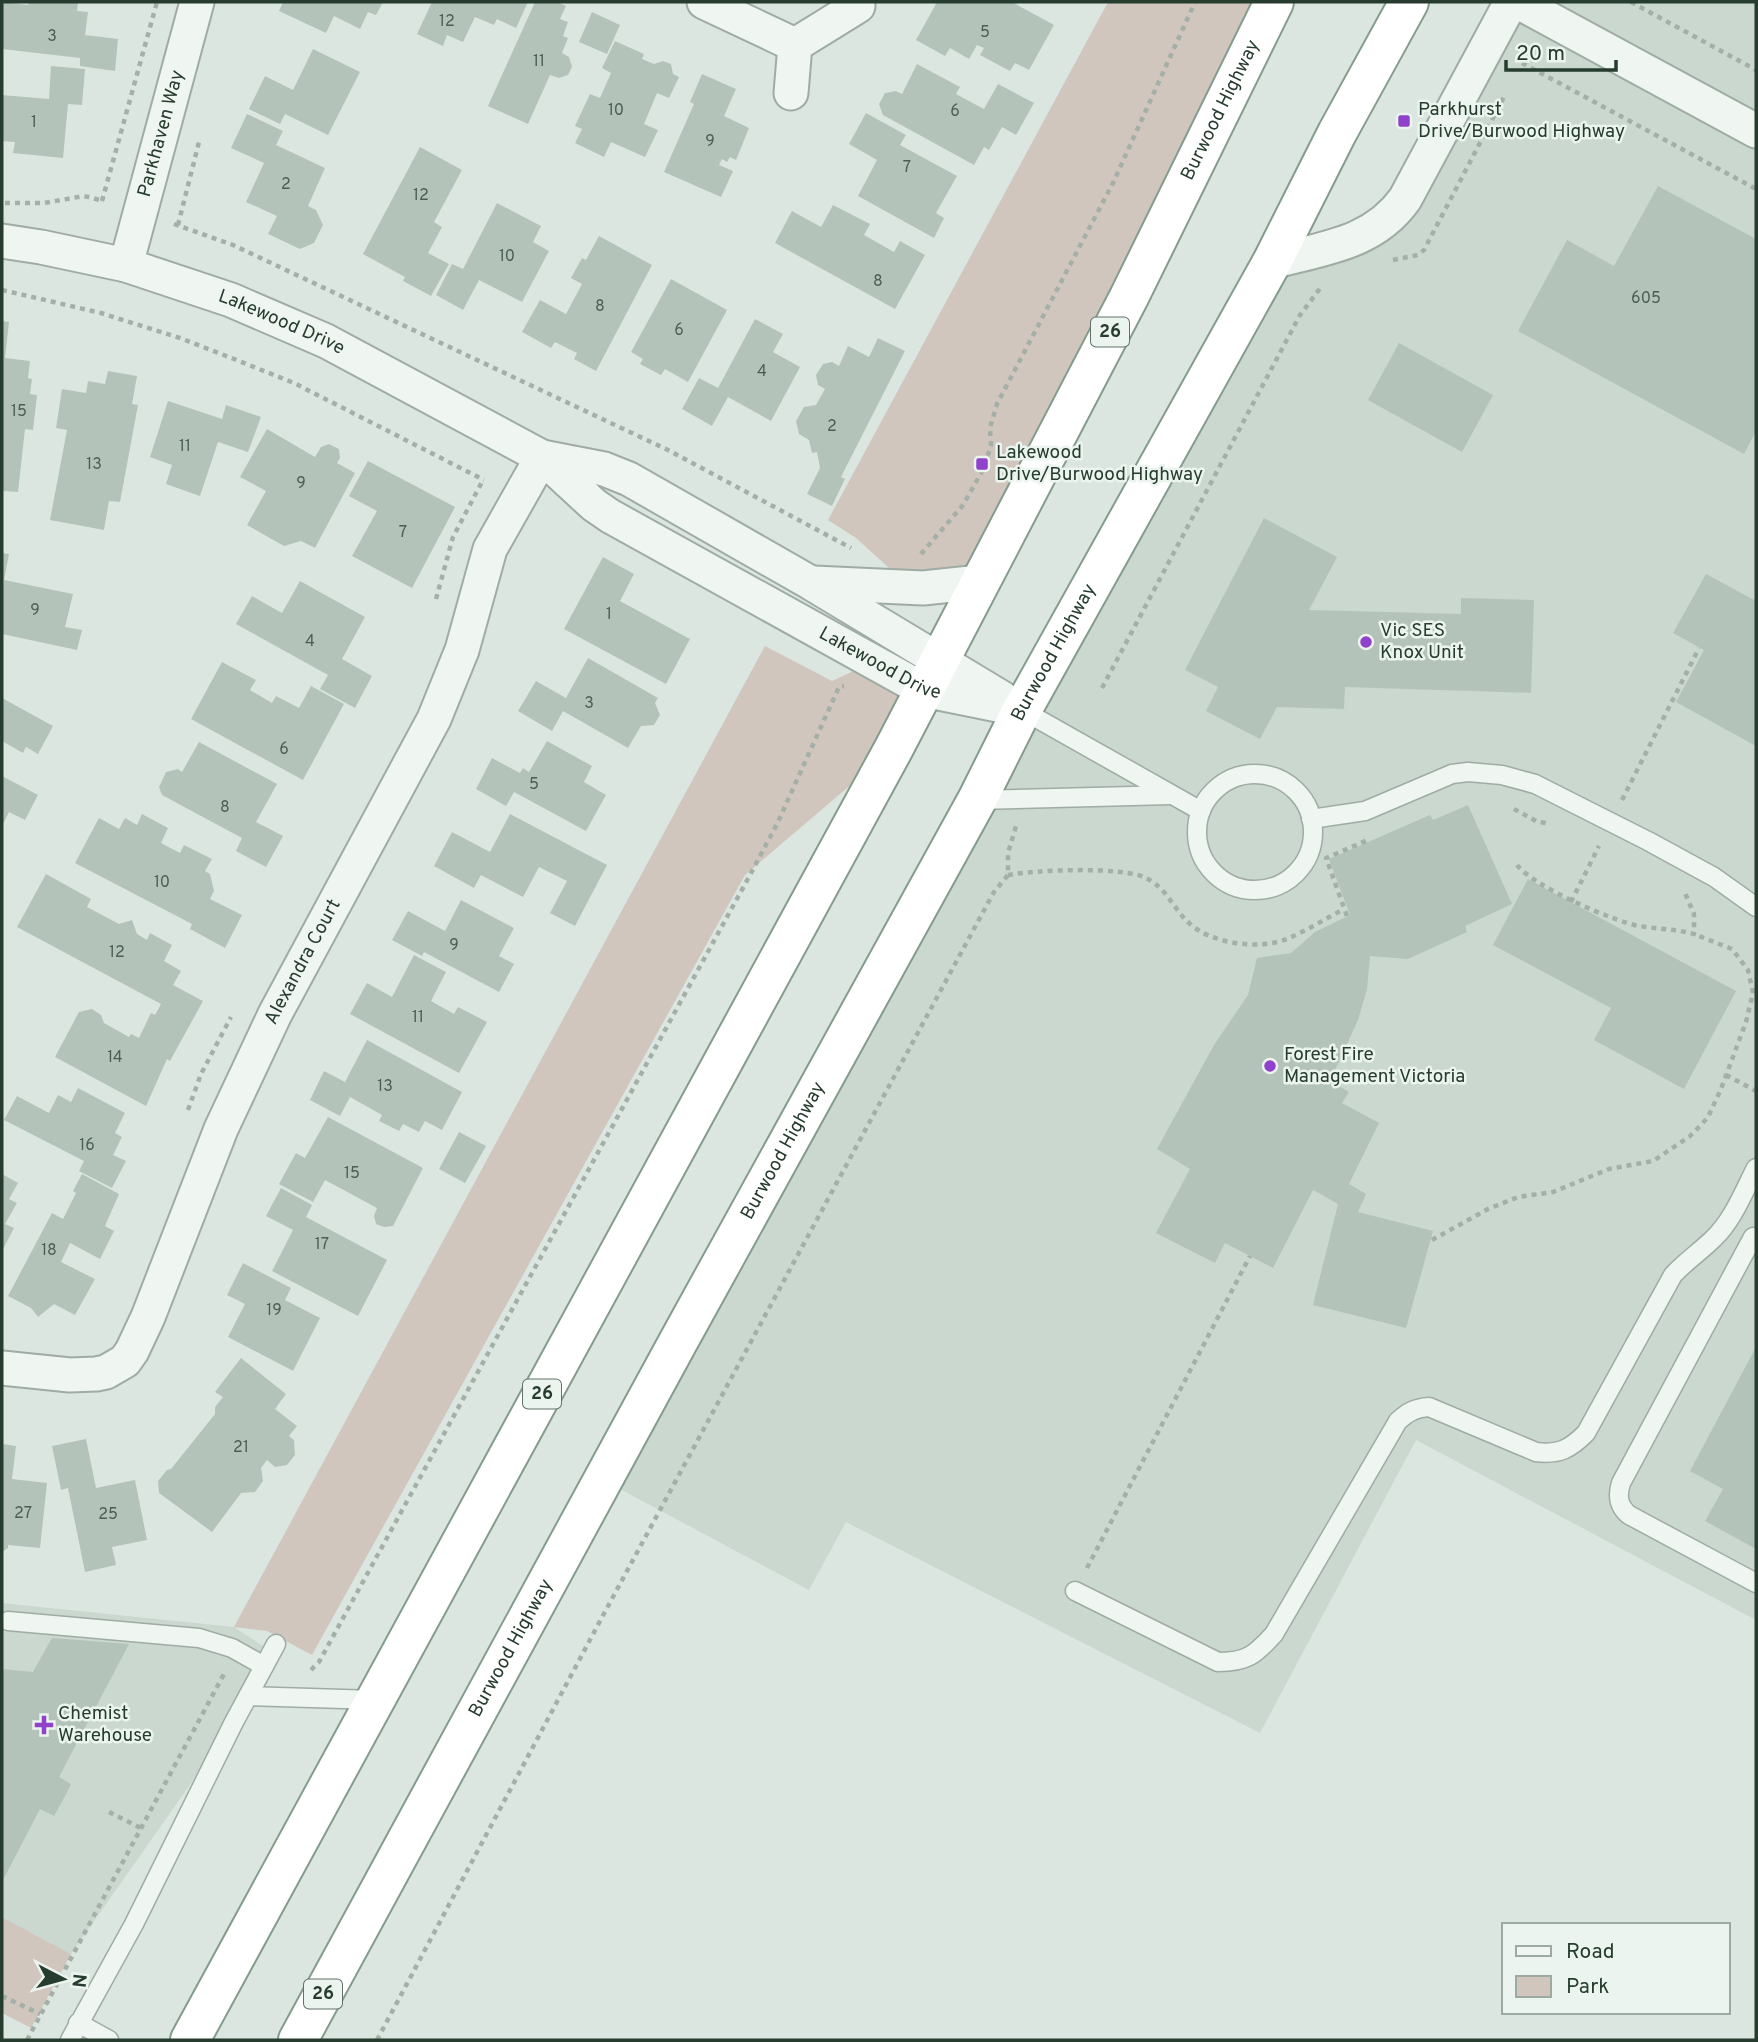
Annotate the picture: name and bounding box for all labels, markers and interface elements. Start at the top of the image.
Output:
house number: 12 [439,12,455,32]
house number: 5 [980,23,990,43]
house number: 3 [47,27,57,47]
scale bar [1506,28,1616,72]
street label: Burwood Highway [1176,36,1266,185]
text: 20 m [1516,41,1565,68]
house number: 11 [533,52,545,72]
street label: Parkhaven Way [133,68,190,200]
place label: Parkhurst Drive/Burwood Highway [1418,98,1625,144]
house number: 10 [608,101,624,121]
house number: 6 [950,102,960,122]
house number: 1 [31,113,37,133]
marker: Parkhurst Drive/Burwood Highway [1396,113,1412,129]
house number: 9 [705,132,715,152]
house number: 7 [903,158,911,178]
house number: 2 [281,175,291,195]
house number: 12 [413,186,429,206]
house number: 10 [499,247,515,267]
house number: 8 [873,272,883,292]
street label: Lakewood Drive [215,285,349,361]
house number: 605 [1631,289,1661,309]
house number: 8 [595,297,605,317]
road number: 26 [1091,318,1129,346]
house number: 6 [674,321,684,341]
house number: 4 [757,362,767,382]
house number: 15 [11,402,27,422]
house number: 2 [827,417,837,437]
house number: 11 [179,437,191,457]
place label: Lakewood Drive/Burwood Highway [996,441,1203,487]
house number: 13 [86,455,102,475]
marker: Lakewood Drive/Burwood Highway [974,456,990,472]
house number: 9 [296,474,306,494]
house number: 7 [399,523,407,543]
street label: Burwood Highway [1006,580,1102,725]
house number: 9 [30,601,40,621]
house number: 1 [606,605,612,625]
place label: Vic SES Knox Unit [1380,619,1464,665]
street label: Lakewood Drive [814,622,943,705]
house number: 4 [305,632,315,652]
marker: Vic SES Knox Unit [1358,634,1374,650]
house number: 3 [584,694,594,714]
house number: 6 [279,740,289,760]
house number: 5 [529,775,539,795]
house number: 8 [220,798,230,818]
house number: 10 [154,873,170,893]
street label: Alexandra Court [260,895,347,1029]
house number: 9 [449,936,459,956]
house number: 12 [109,943,125,963]
house number: 11 [412,1008,424,1028]
place label: Forest Fire Management Victoria [1284,1043,1465,1089]
house number: 14 [107,1048,123,1068]
marker: Forest Fire Management Victoria [1262,1058,1278,1074]
house number: 13 [377,1077,393,1097]
street label: Burwood Highway [736,1078,831,1224]
house number: 16 [79,1136,95,1156]
house number: 15 [344,1164,360,1184]
house number: 17 [315,1235,329,1255]
house number: 18 [41,1241,57,1261]
house number: 19 [266,1301,282,1321]
road number: 26 [523,1380,561,1408]
house number: 21 [233,1438,249,1458]
house number: 27 [14,1504,32,1524]
house number: 25 [98,1505,118,1525]
street label: Burwood Highway [464,1575,559,1722]
place label: Chemist Warehouse [58,1702,152,1748]
marker: Chemist Warehouse [36,1717,52,1733]
legend [1502,1923,1730,2014]
text: Road [1566,1939,1615,1966]
north arrow [28,1944,98,2014]
text: N [65,1973,91,1989]
text: Park [1566,1974,1609,2001]
road number: 26 [304,1980,342,2008]

